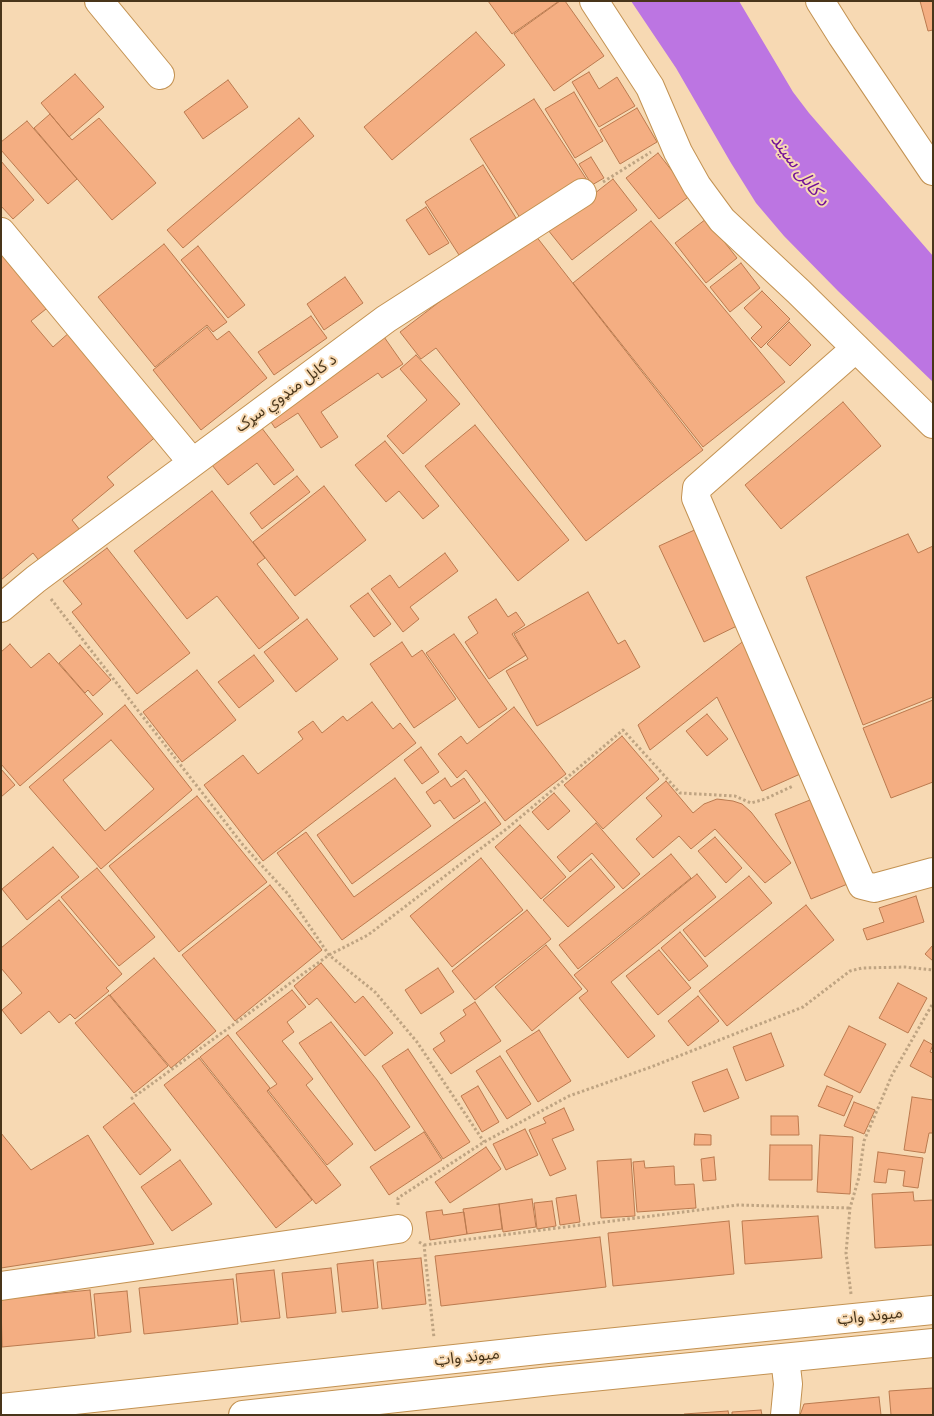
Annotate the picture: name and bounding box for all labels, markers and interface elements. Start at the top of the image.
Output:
water label: د کابل سيند [766,130,834,210]
street label: د کابل منډوي سړک [232,350,340,436]
street label: میوند واټ [836,1303,904,1329]
street label: میوند واټ [433,1344,501,1370]

